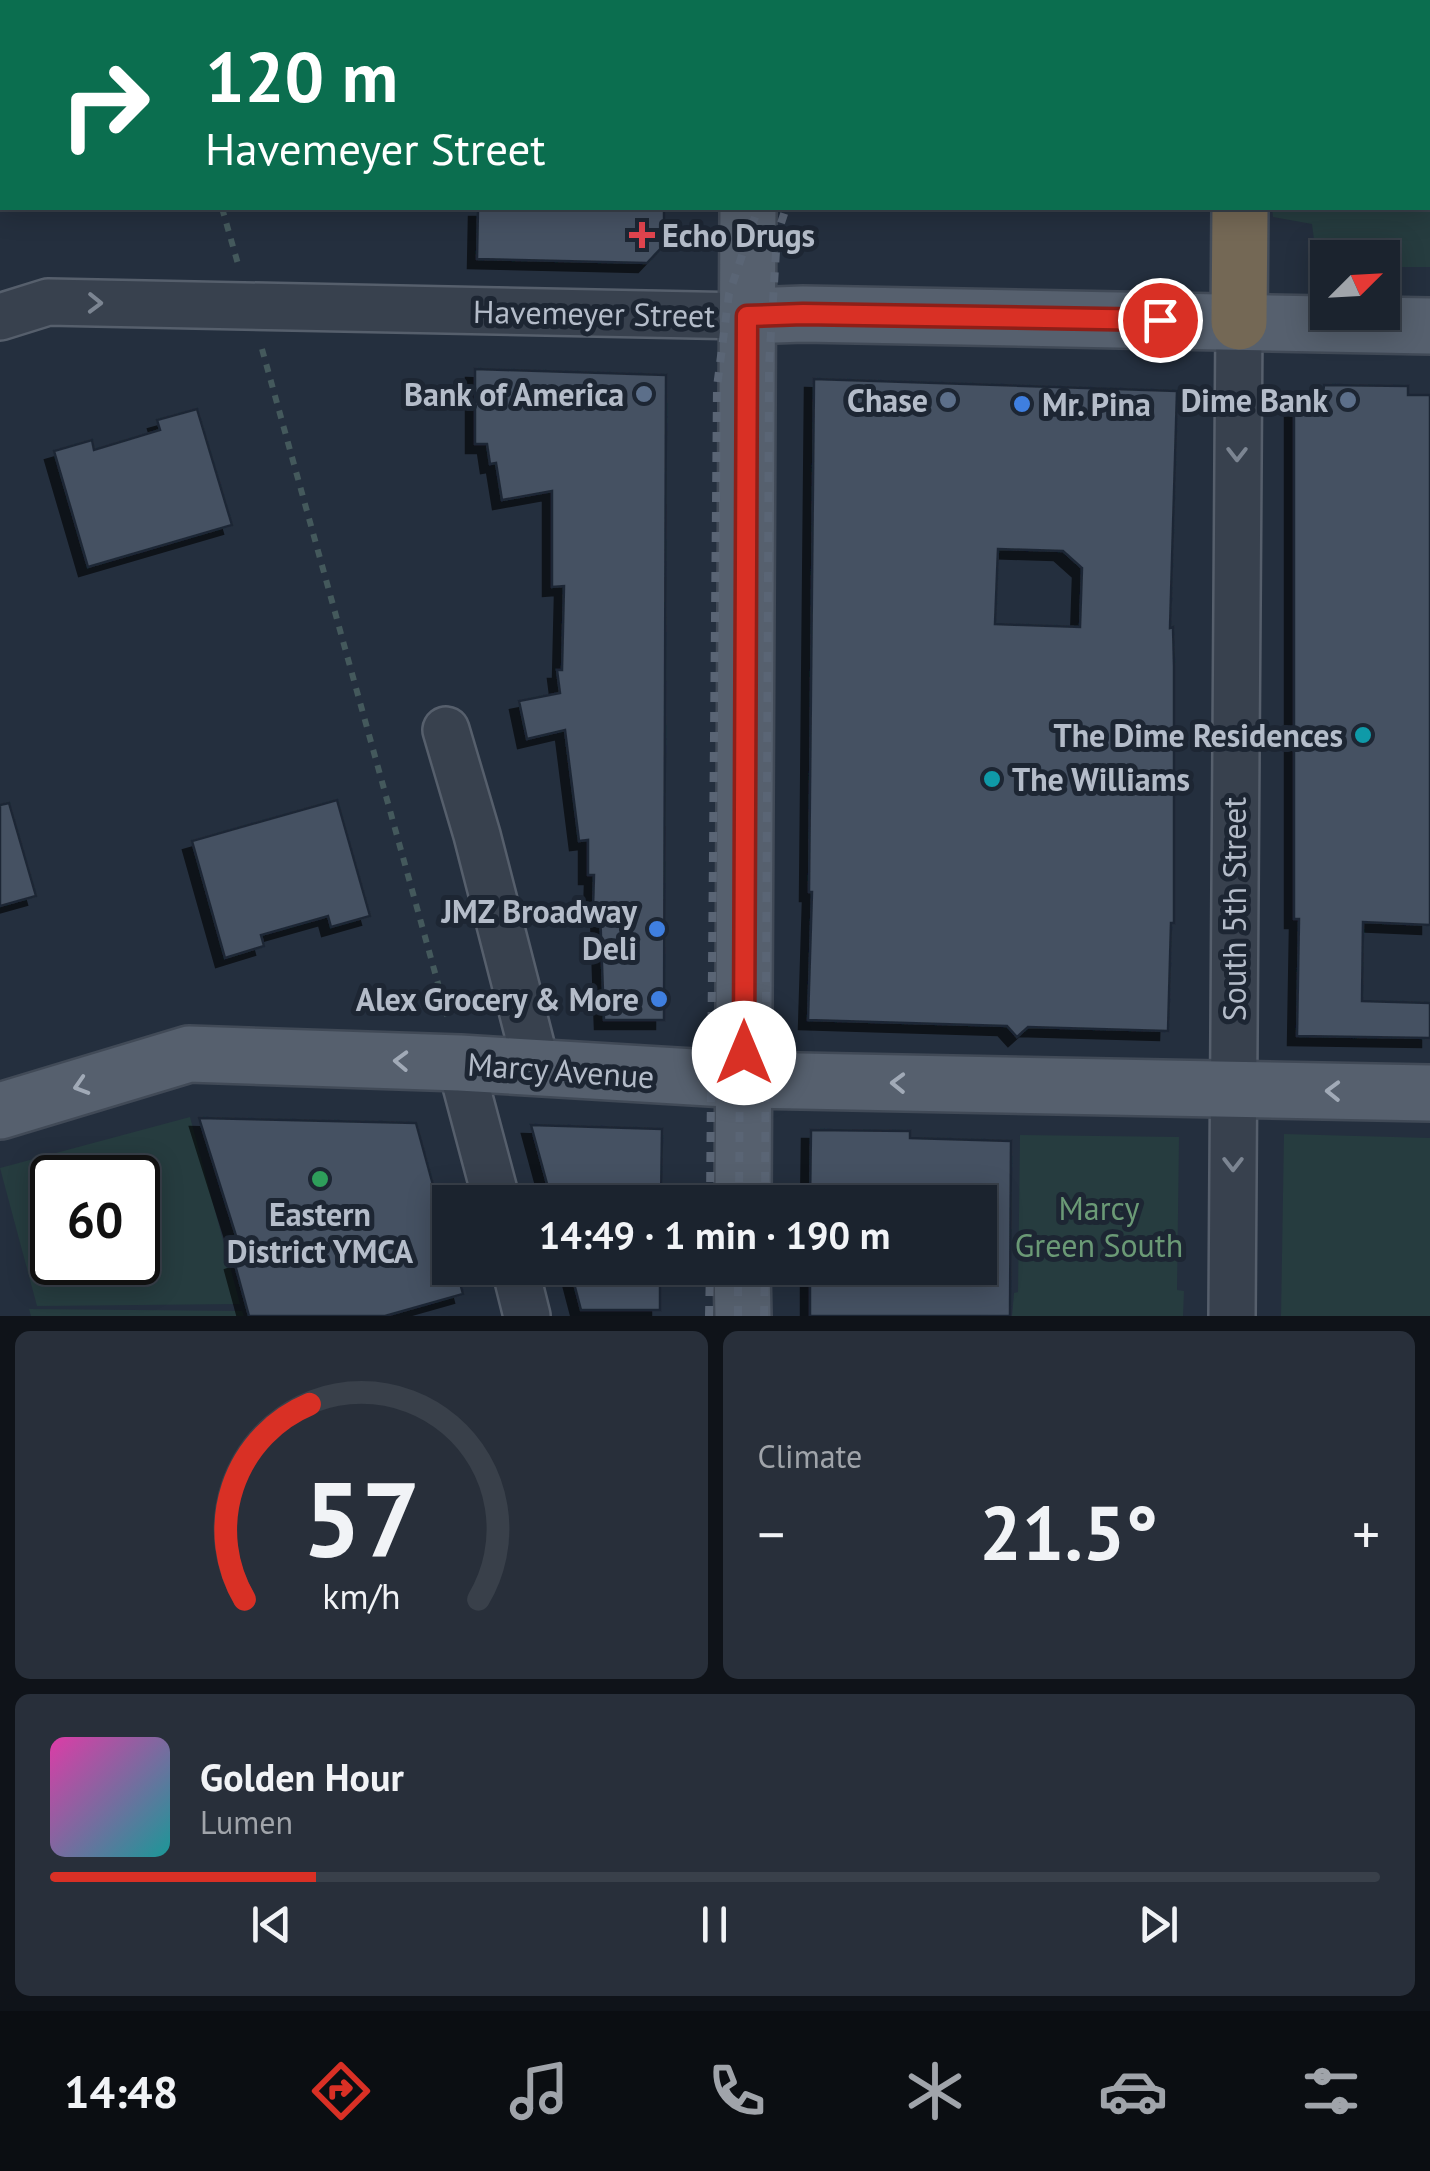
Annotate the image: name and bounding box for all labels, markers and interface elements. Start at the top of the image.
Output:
text: 120 m [205,31,398,121]
icon: right [40,40,170,170]
text: Havemeyer Street [205,119,546,177]
place label: Echo Drugs [662,214,815,256]
marker: Echo Drugs [631,224,653,246]
north arrow [1310,240,1400,330]
map controls [1310,240,1400,330]
pin [1118,278,1203,363]
street label: Havemeyer Street [473,290,716,336]
one-way arrow [88,292,104,314]
icon: arrive [1133,293,1188,348]
place label: Bank of America [404,373,624,415]
place label: Chase [847,379,928,421]
place label: Dime Bank [1181,379,1328,421]
marker: Bank of America [633,383,655,405]
place label: Mr. Pina [1042,383,1151,425]
marker: Chase [937,389,959,411]
marker: Dime Bank [1337,389,1359,411]
marker: Mr. Pina [1011,393,1033,415]
one-way arrow [1226,448,1248,463]
place label: The Dime Residences [1053,714,1343,756]
marker: The Dime Residences [1352,724,1374,746]
place label: The Williams [1012,758,1190,800]
marker: The Williams [981,768,1003,790]
street label: South 5th Street [1213,797,1255,1021]
place label: JMZ Broadway Deli [440,890,638,969]
marker: JMZ Broadway Deli [646,918,668,940]
place label: Alex Grocery & More [356,978,639,1020]
marker: Alex Grocery & More [648,988,670,1010]
position arrow [692,1001,796,1105]
street label: Marcy Avenue [466,1043,656,1097]
one-way arrow [393,1051,409,1072]
one-way arrow [889,1073,905,1094]
one-way arrow [73,1074,90,1095]
one-way arrow [1324,1081,1340,1102]
speed limit sign: 60 [30,1155,160,1285]
one-way arrow [1222,1158,1244,1173]
marker: Eastern District YMCA [309,1168,331,1190]
park label: Marcy Green South [1015,1187,1183,1266]
place label: Eastern District YMCA [227,1193,414,1272]
text: 14:49 · 1 min · 190 m [539,1210,890,1259]
text: Climate [758,1435,862,1477]
text: 57 [302,1451,420,1586]
text: 21.5° [979,1484,1158,1581]
text: − [758,1498,785,1569]
text: + [1352,1498,1380,1569]
text: km/h [322,1573,400,1619]
text: Golden Hour [200,1752,404,1801]
text: Lumen [200,1801,293,1843]
icon: previous [244,1897,299,1952]
icon: pause [687,1897,742,1952]
icon: next [1131,1897,1186,1952]
icon: directions [306,2056,376,2126]
icon: music [504,2056,574,2126]
icon: phone [702,2056,772,2126]
icon: climate [900,2056,970,2126]
icon: car [1098,2056,1168,2126]
icon: filters [1296,2056,1366,2126]
text: 14:48 [64,2062,178,2120]

